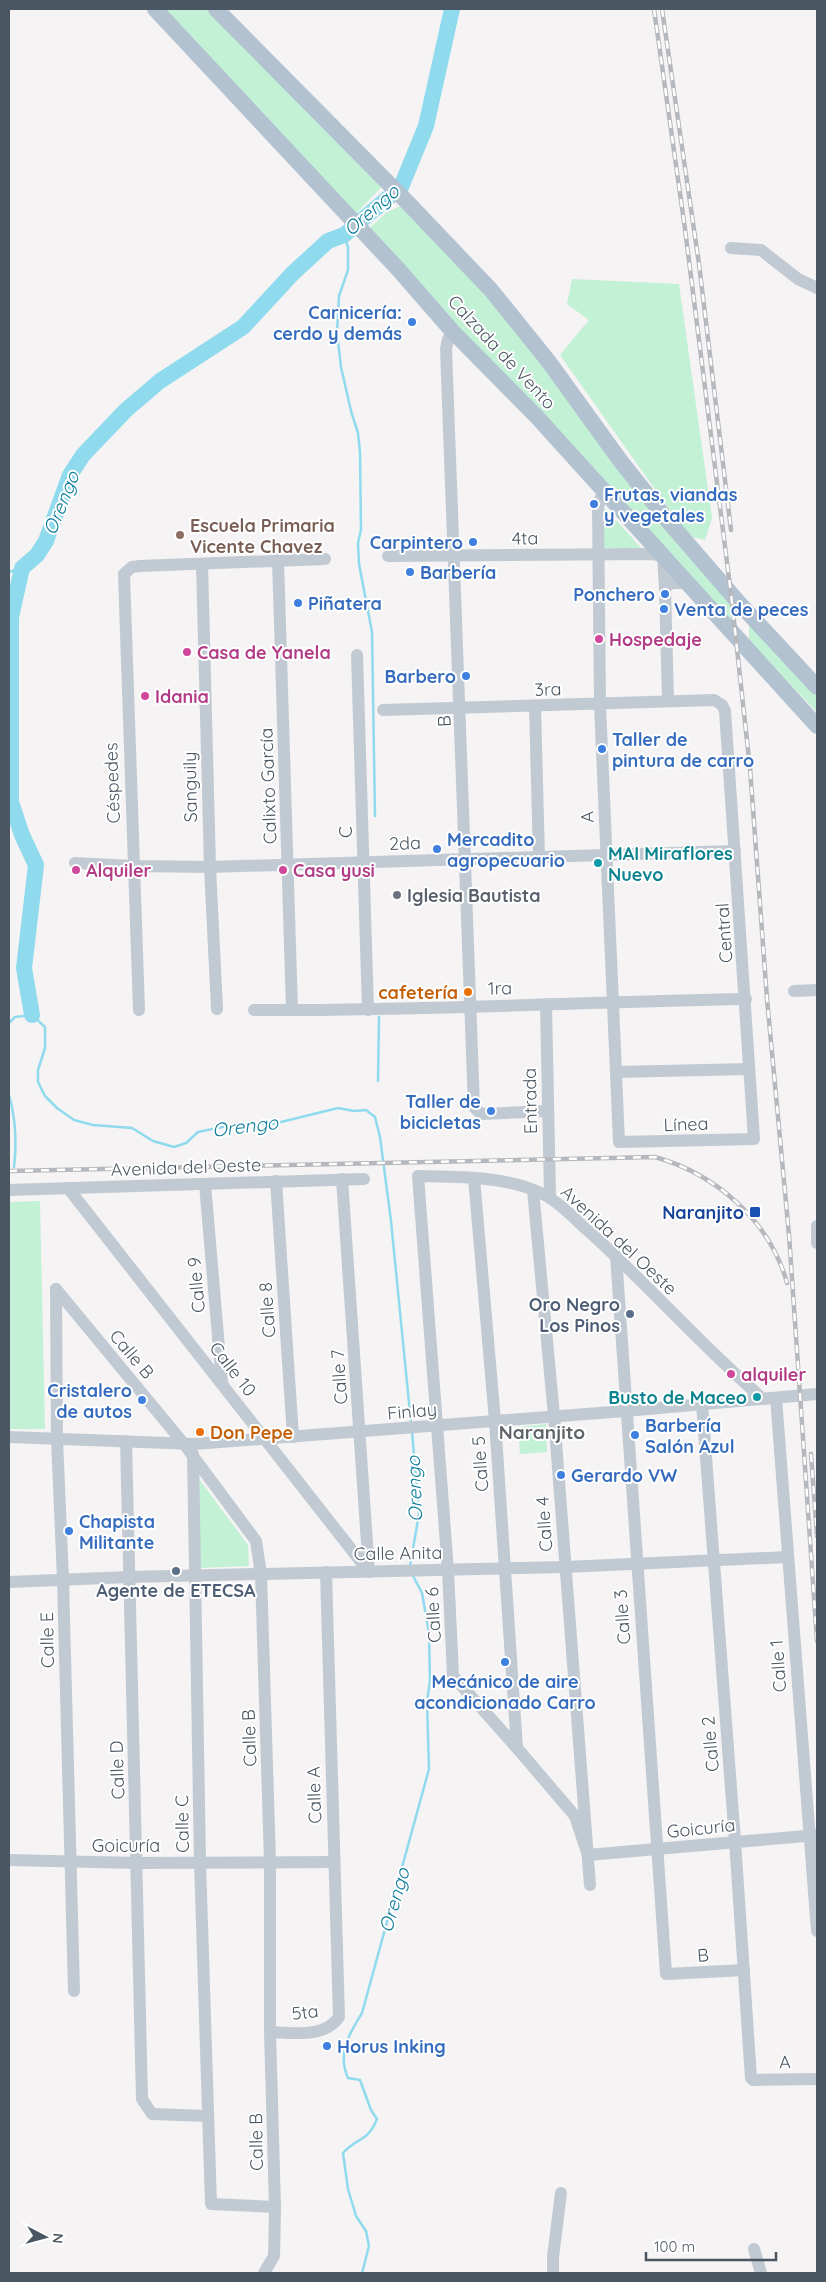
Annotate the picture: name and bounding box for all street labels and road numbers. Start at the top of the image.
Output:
street label: Calzada de Vento [443,290,561,414]
street label: 4ta [512,526,538,550]
street label: 3ra [534,677,562,701]
street label: B [432,715,456,727]
street label: Calixto García [254,727,282,845]
street label: Céspedes [99,742,125,824]
street label: Sanguily [178,751,202,823]
street label: A [575,810,599,823]
street label: C [334,826,357,838]
street label: 2da [389,831,421,855]
street label: Central [710,902,738,964]
street label: 1ra [488,976,512,1000]
street label: Entrada [518,1068,542,1134]
street label: Línea [663,1112,709,1136]
street label: Avenida del Oeste [110,1153,262,1181]
street label: Avenida del Oeste [556,1180,682,1300]
street label: Calle 9 [182,1256,210,1314]
street label: Calle 8 [254,1281,280,1339]
street label: Calle B [105,1325,159,1383]
street label: Calle 10 [204,1337,262,1401]
street label: Calle 7 [326,1349,352,1405]
street label: Finlay [386,1397,438,1425]
street label: Calle 5 [467,1435,493,1493]
street label: Calle 4 [531,1496,557,1552]
street label: Calle Anita [353,1541,443,1565]
street label: Calle 6 [420,1586,446,1643]
street label: Calle 3 [609,1589,635,1645]
street label: Calle E [35,1612,59,1668]
street label: Calle 1 [765,1639,791,1693]
street label: Calle B [237,1709,261,1767]
street label: Calle 2 [696,1715,724,1773]
street label: Calle D [104,1740,130,1800]
street label: Calle A [301,1766,326,1824]
street label: Calle C [170,1795,194,1853]
street label: Goicuría [666,1813,736,1843]
street label: Goicuría [92,1834,160,1857]
street label: B [696,1943,710,1967]
street label: 5ta [290,1999,320,2025]
street label: A [779,2050,791,2074]
street label: Calle B [244,2113,268,2171]

